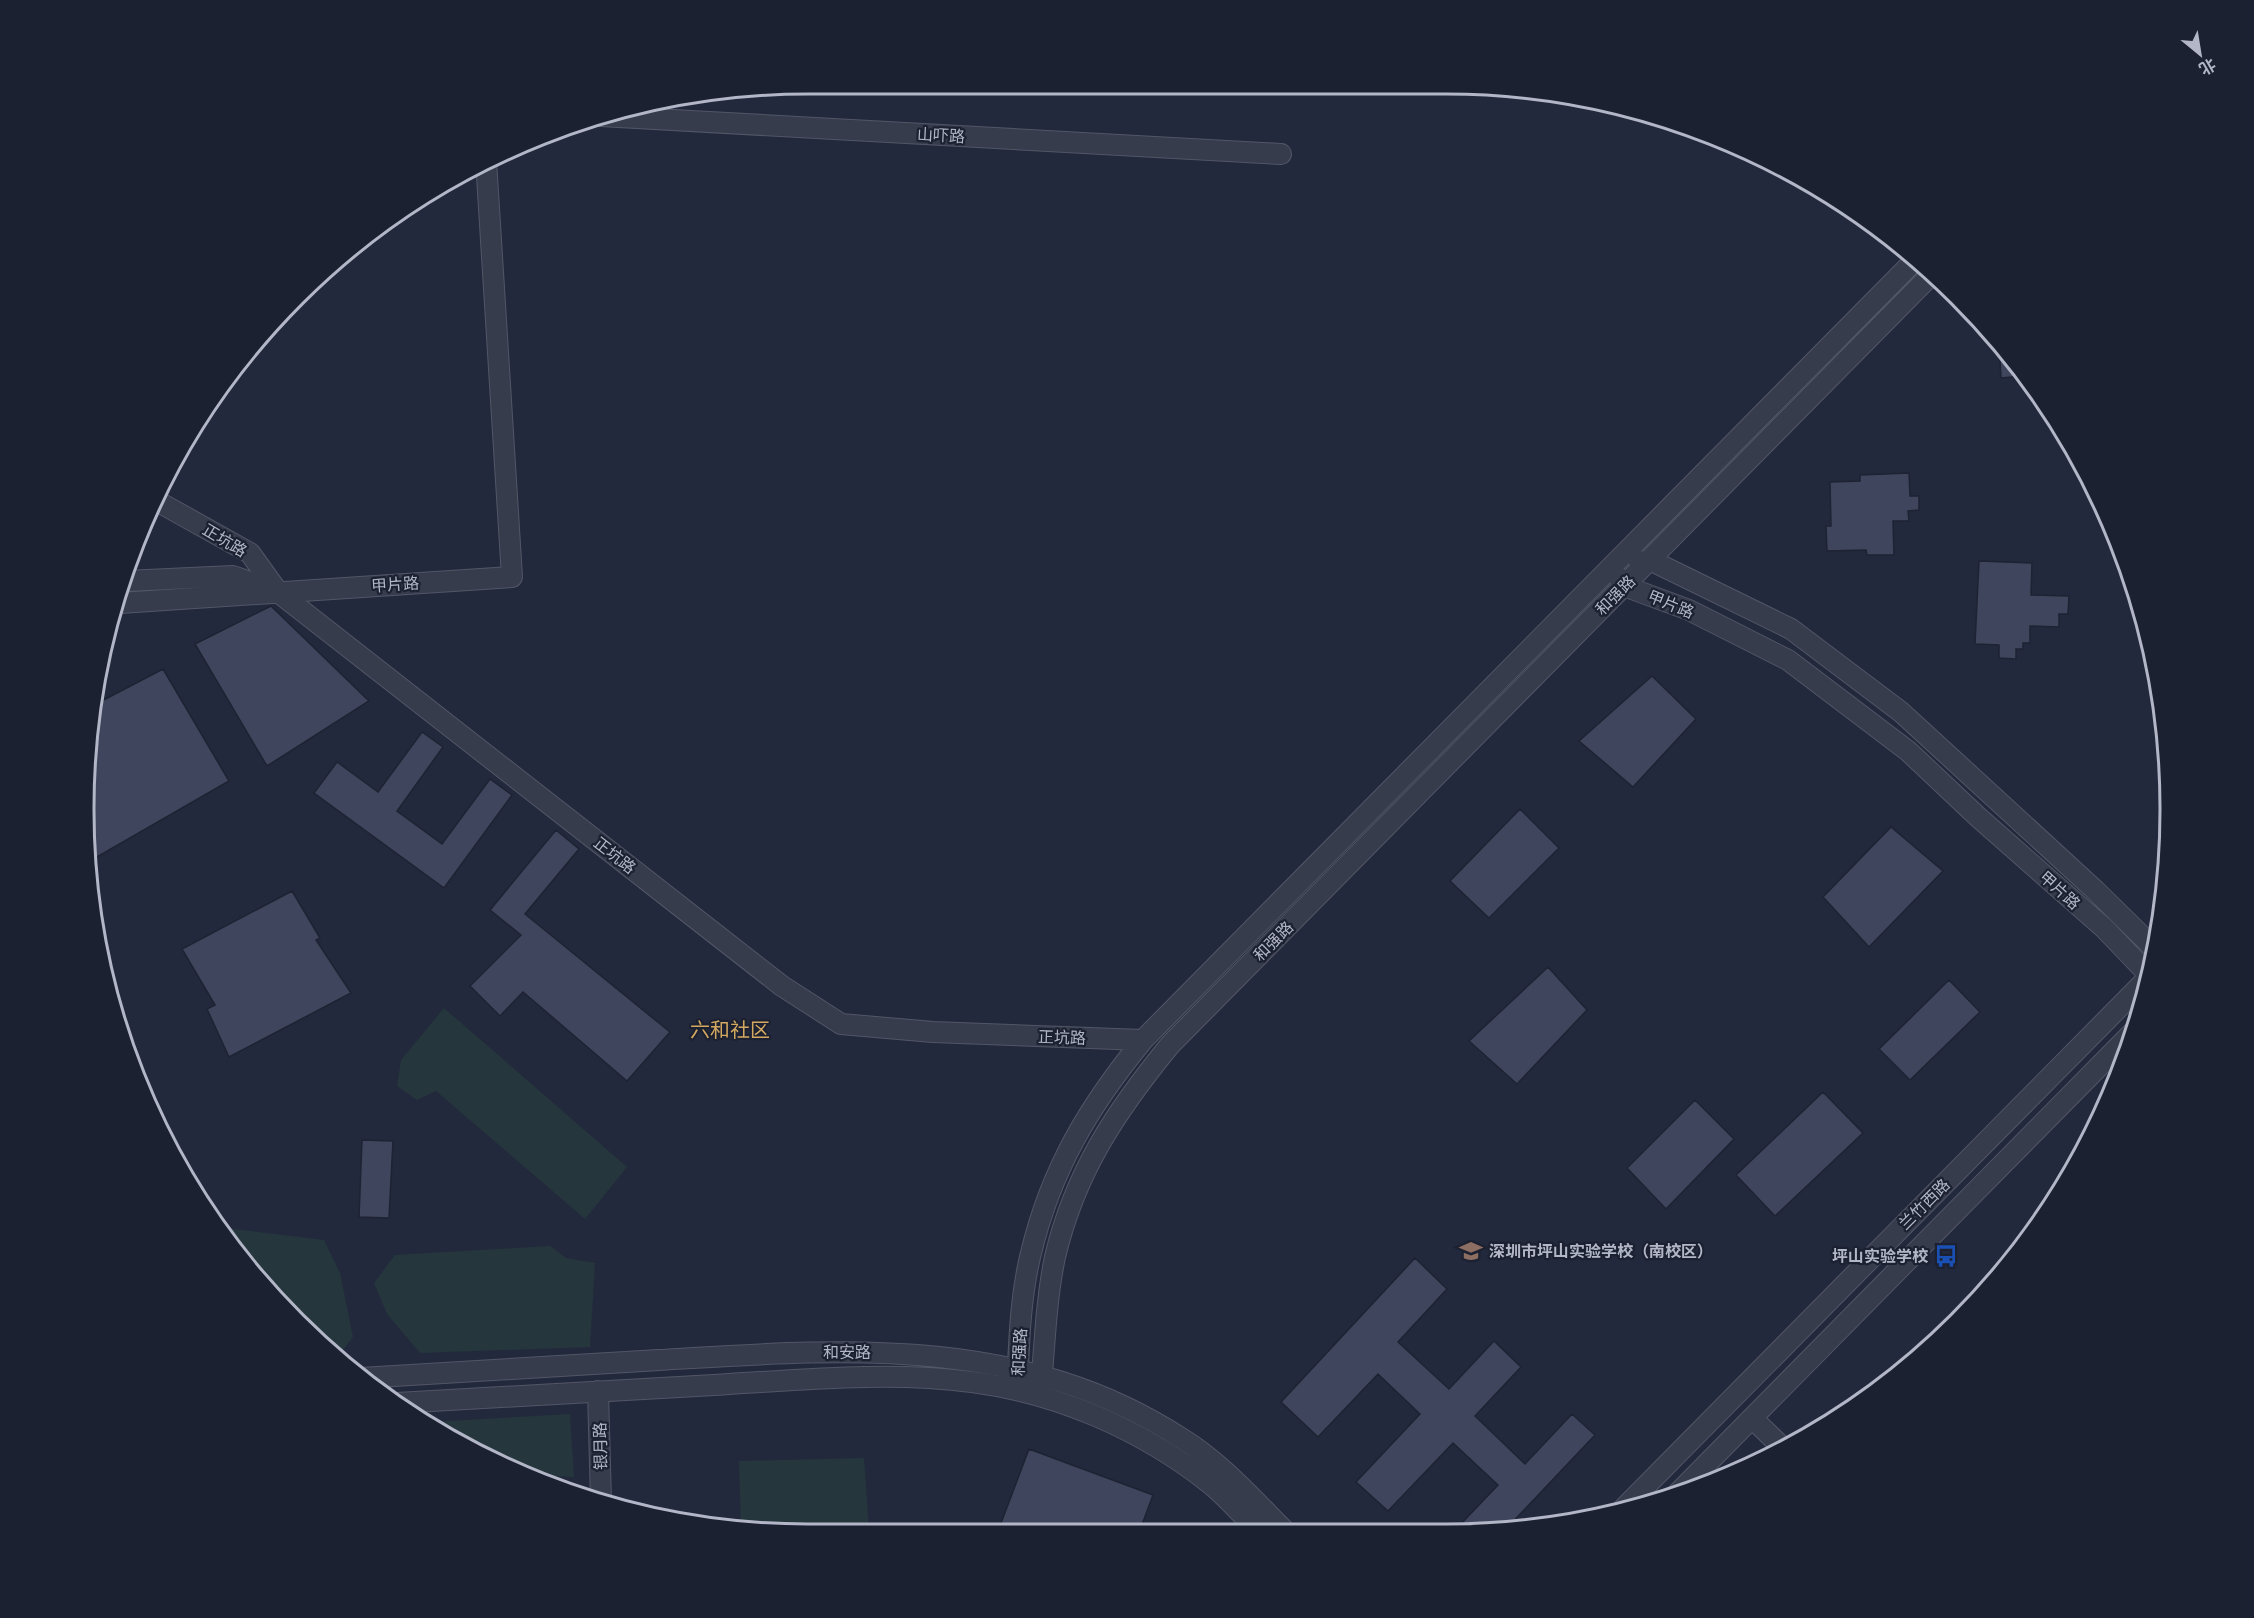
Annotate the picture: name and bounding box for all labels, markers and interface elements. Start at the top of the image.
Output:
north arrow [2170,24,2230,84]
text: 北 [2195,53,2219,80]
street label: 山吓路 [916,124,965,147]
street label: 正坑路 [199,519,251,562]
street label: 和强路 [1591,571,1640,620]
street label: 甲片路 [370,572,420,597]
street label: 甲片路 [1645,586,1697,623]
street label: 正坑路 [589,832,640,878]
street label: 甲片路 [2035,867,2085,914]
street label: 和强路 [1249,917,1298,966]
district label: 六和社区 [690,1017,770,1043]
street label: 正坑路 [1038,1026,1086,1049]
street label: 兰竹西路 [1894,1174,1954,1234]
school or university icon: 深圳市坪山实验学校（南校区） [1458,1238,1484,1264]
place label: 深圳市坪山实验学校（南校区） [1489,1241,1713,1262]
bus stop icon: 坪山实验学校 [1933,1243,1959,1269]
place label: 坪山实验学校 [1832,1246,1929,1267]
street label: 和强路 [1008,1328,1031,1377]
street label: 和安路 [823,1342,871,1363]
street label: 银月路 [590,1422,611,1470]

